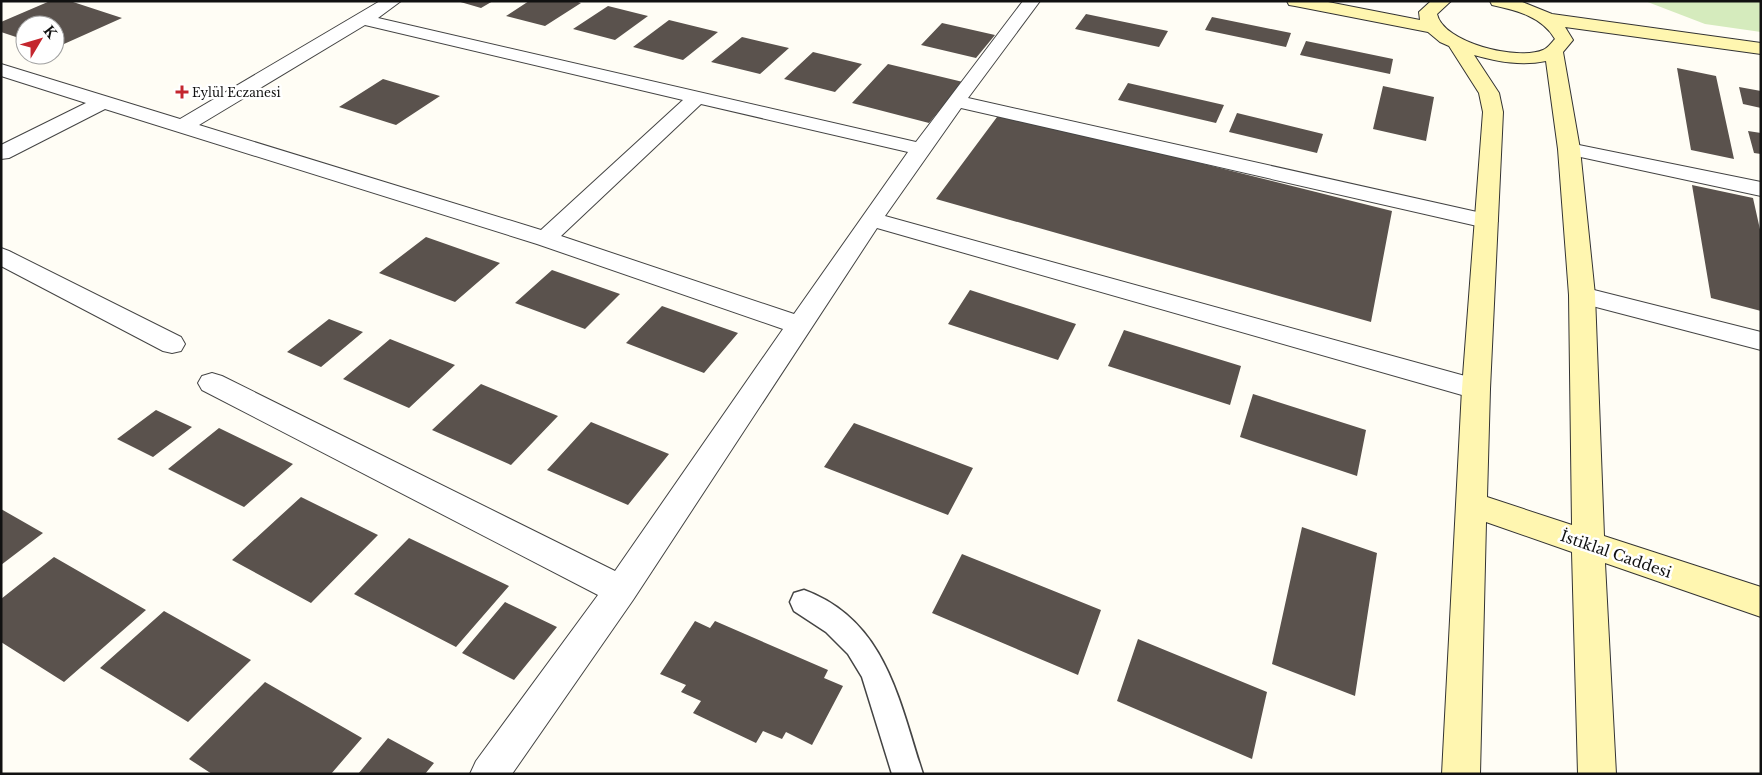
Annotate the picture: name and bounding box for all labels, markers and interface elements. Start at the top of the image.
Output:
north arrow [15,15,65,65]
text: K [40,22,61,42]
place label: Eylül Eczanesi [192,85,280,100]
marker: Eylül Eczanesi [176,86,188,98]
street label: İstiklal Caddesi [1558,526,1674,582]

